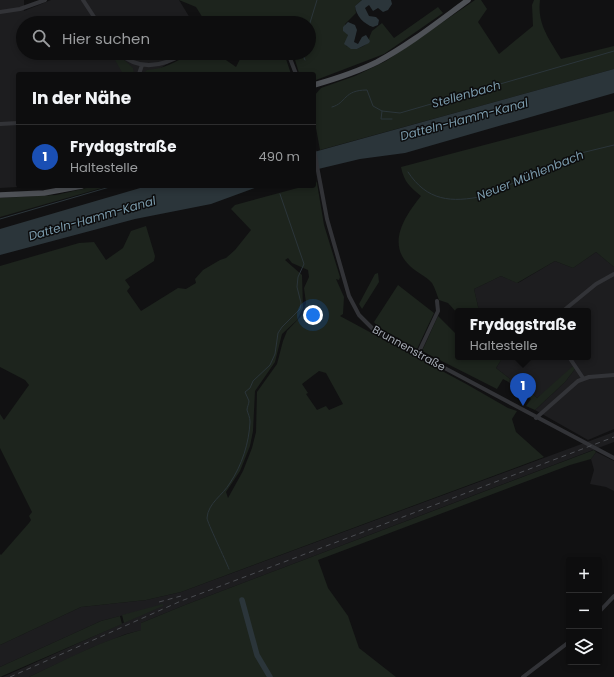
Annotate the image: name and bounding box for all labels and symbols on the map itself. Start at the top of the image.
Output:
water label: Stellenbach [430,76,502,112]
water label: Datteln-Hamm-Kanal [398,94,530,144]
water label: Neuer Mühlenbach [474,146,586,204]
water label: Datteln-Hamm-Kanal [26,192,158,244]
your location [303,305,323,325]
street label: Brunnenstraße [370,321,449,375]
pin: 1 [510,373,536,406]

